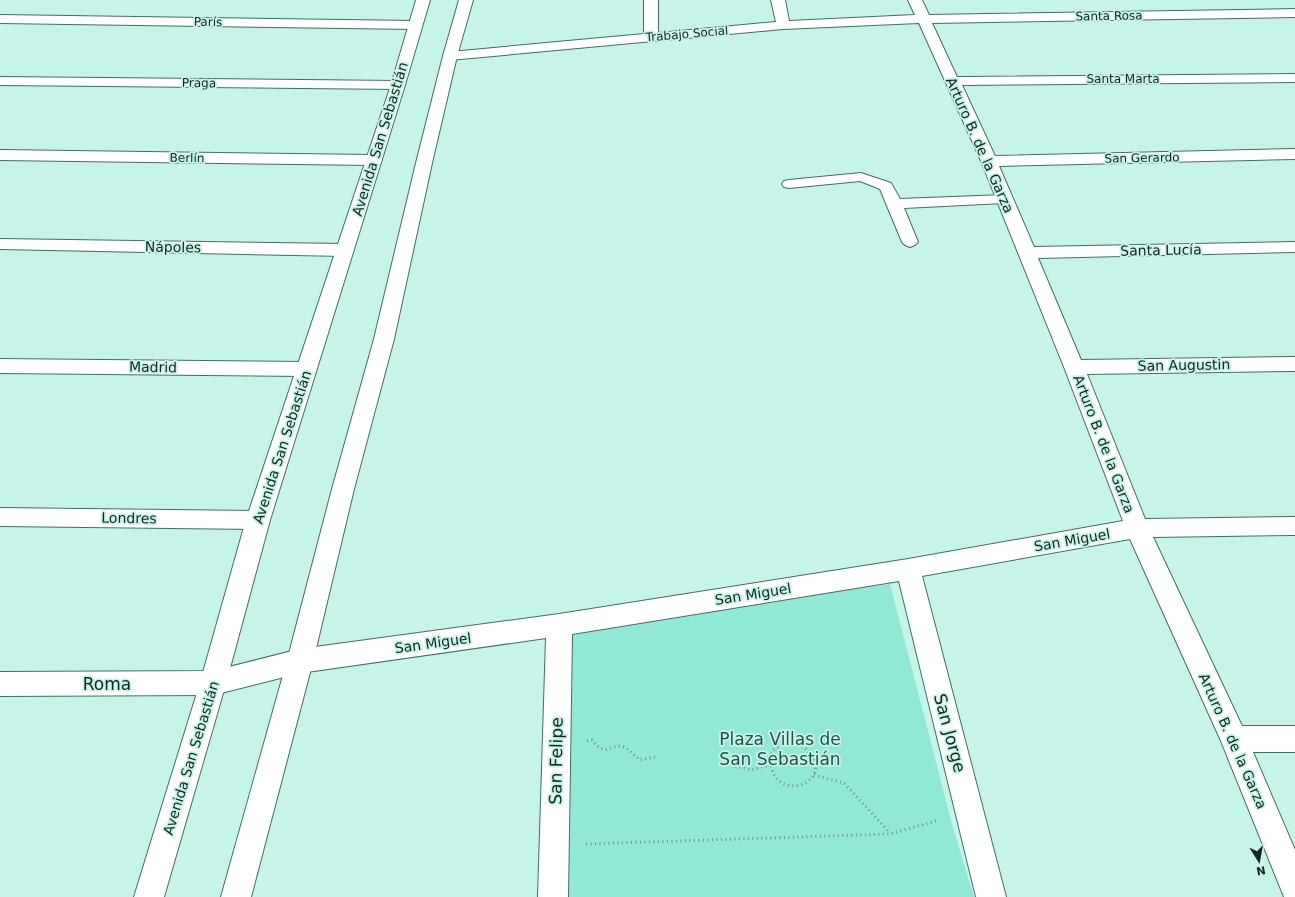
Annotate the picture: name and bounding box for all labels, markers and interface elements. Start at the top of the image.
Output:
street label: Santa Rosa [1075,8,1143,24]
street label: París [194,15,222,29]
street label: Trabajo Social [644,23,729,45]
street label: Avenida San Sebastián [349,60,411,218]
street label: Santa Marta [1086,72,1160,86]
street label: Arturo B. de la Garza [943,75,1017,215]
street label: Praga [182,76,216,90]
street label: San Gerardo [1104,150,1180,166]
street label: Berlín [169,151,205,165]
street label: Nápoles [145,239,201,255]
street label: Santa Lucía [1120,241,1202,259]
street label: San Augustin [1138,356,1230,374]
street label: Madrid [129,359,177,375]
street label: Avenida San Sebastián [250,368,314,526]
street label: Arturo B. de la Garza [1070,373,1138,515]
street label: Londres [101,510,157,526]
street label: San Miguel [1033,525,1111,555]
street label: San Miguel [714,580,792,608]
street label: San Miguel [394,630,472,656]
street label: Arturo B. de la Garza [1196,671,1270,811]
street label: Roma [83,674,131,694]
street label: Avenida San Sebastián [160,679,222,837]
street label: San Jorge [930,691,970,775]
street label: San Felipe [545,717,567,805]
park label: Plaza Villas de San Sebastián [719,729,841,769]
north arrow [1239,841,1279,881]
text: N [1255,863,1267,878]

